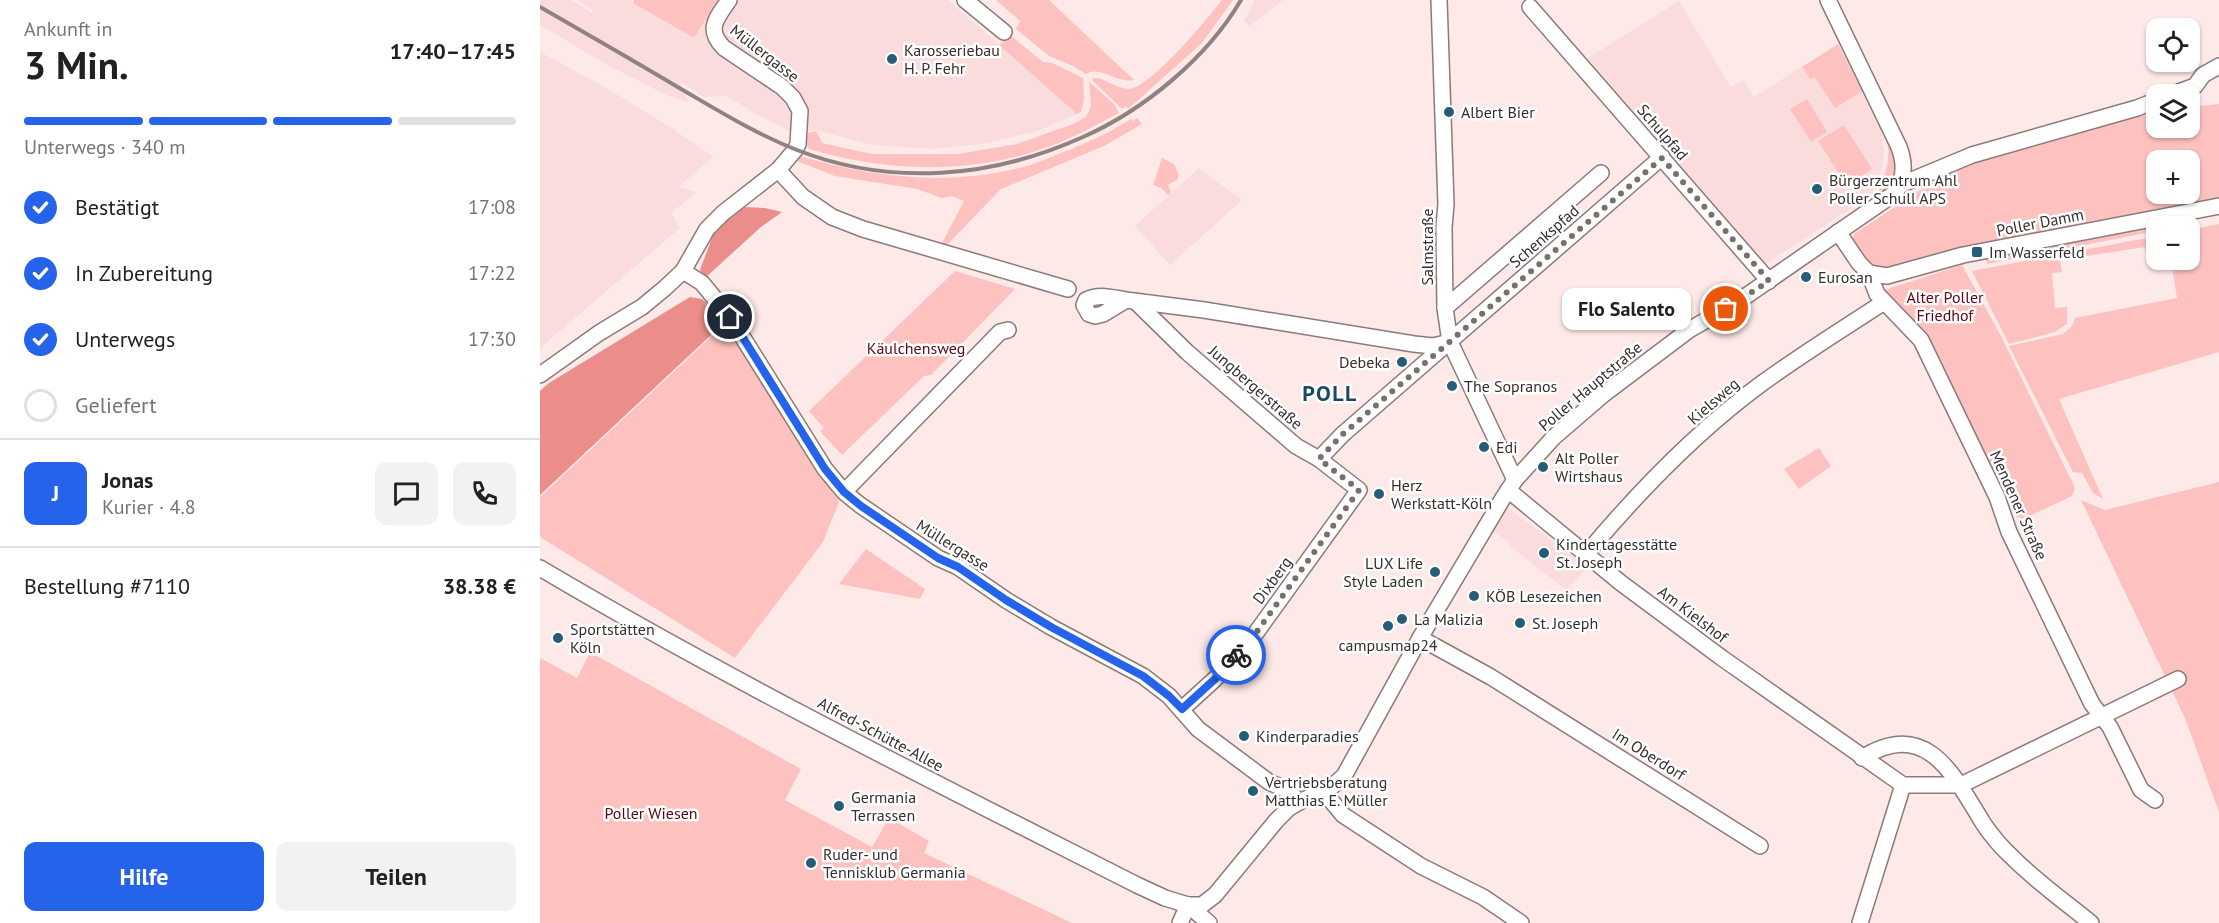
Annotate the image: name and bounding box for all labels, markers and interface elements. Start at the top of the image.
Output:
text: Ankunft in [24,16,112,42]
map controls [2146,18,2200,270]
button: locate [2146,18,2200,72]
street label: Müllergasse [726,20,804,86]
text: 17:40–17:45 [390,37,516,65]
text: 3 Min. [24,39,129,90]
place label: Karosseriebau H. P. Fehr [904,40,1000,78]
marker: Karosseriebau H. P. Fehr [885,52,899,66]
button: layers [2146,84,2200,138]
street label: Schulpfad [1633,100,1693,164]
place label: Albert Bier [1461,102,1535,122]
marker: Albert Bier [1442,105,1456,119]
text: Unterwegs · 340 m [24,134,185,160]
button: + [2146,150,2200,204]
place label: Bürgerzentrum Ahl Poller Schull APS [1829,170,1958,208]
marker: Bürgerzentrum Ahl Poller Schull APS [1810,182,1824,196]
icon: check [24,191,57,224]
text: Bestätigt [75,193,159,221]
text: 17:08 [468,194,516,220]
street label: Schenkspfad [1505,200,1583,272]
street label: Poller Damm [1995,204,2085,240]
street label: Salmstraße [1417,208,1437,286]
button: − [2146,216,2200,270]
place label: Im Wasserfeld [1989,242,2085,262]
marker: Im Wasserfeld [1970,245,1984,259]
icon: check [24,257,57,290]
text: In Zubereitung [75,259,213,287]
text: 17:22 [468,260,516,286]
place label: Eurosan [1818,267,1873,287]
marker: Eurosan [1799,270,1813,284]
pin [1700,283,1751,334]
park label: Alter Poller Friedhof [1907,287,1984,325]
callout: Flo Salento [1561,288,1690,330]
pin [704,291,755,342]
icon: bag [1709,292,1742,325]
text: Flo Salento [1578,296,1675,322]
icon: home [713,300,746,333]
icon: check [24,323,57,356]
text: Unterwegs [75,325,175,353]
text: 17:30 [468,326,516,352]
street label: Poller Hauptstraße [1534,337,1646,435]
park label: Käulchensweg [867,338,965,358]
street label: Jungbergerstraße [1204,340,1307,433]
place label: Debeka [1339,352,1390,372]
marker: Debeka [1395,355,1409,369]
street label: Kielsweg [1683,373,1743,429]
place label: The Sopranos [1464,376,1557,396]
district label: POLL [1302,379,1358,407]
marker: The Sopranos [1445,379,1459,393]
text: Geliefert [75,391,157,419]
place label: Edi [1496,437,1517,457]
marker: Edi [1477,440,1491,454]
street label: Mendener Straße [1986,447,2052,563]
place label: Alt Poller Wirtshaus [1555,448,1623,486]
marker: Alt Poller Wirtshaus [1536,460,1550,474]
button: chat [375,462,438,525]
button: phone [453,462,516,525]
text: Jonas [102,466,153,494]
place label: Herz Werkstatt-Köln [1391,475,1492,513]
text: J [52,479,59,507]
marker: Herz Werkstatt-Köln [1372,487,1386,501]
text: Kurier · 4.8 [102,494,196,520]
street label: Müllergasse [913,515,993,575]
place label: Kindertagesstätte St. Joseph [1556,534,1677,572]
marker: Kindertagesstätte St. Joseph [1537,546,1551,560]
street label: Dixberg [1248,552,1296,608]
place label: LUX Life Style Laden [1343,553,1423,591]
marker: LUX Life Style Laden [1428,565,1442,579]
text: Bestellung #7110 [24,572,190,600]
text: 38.38 € [443,572,516,600]
street label: Am Kielshof [1654,581,1733,647]
place label: KÖB Lesezeichen [1486,586,1602,606]
marker: KÖB Lesezeichen [1467,589,1481,603]
place label: La Malizia [1414,609,1483,629]
marker: La Malizia [1395,612,1409,626]
place label: St. Joseph [1532,613,1598,633]
marker: St. Joseph [1513,616,1527,630]
place label: Sportstätten Köln [570,619,655,657]
marker: campusmap24 [1381,619,1395,633]
courier [1206,625,1266,685]
marker: Sportstätten Köln [551,631,565,645]
place label: campusmap24 [1338,635,1438,655]
icon: bike [1220,639,1253,672]
street label: Alfred-Schütte-Allee [815,692,947,776]
street label: Im Oberdorf [1609,724,1690,785]
place label: Kinderparadies [1256,726,1359,746]
marker: Kinderparadies [1237,729,1251,743]
place label: Vertriebsberatung Matthias E. Müller [1264,772,1388,810]
marker: Vertriebsberatung Matthias E. Müller [1246,784,1260,798]
place label: Germania Terrassen [851,787,916,825]
marker: Germania Terrassen [832,799,846,813]
park label: Poller Wiesen [604,803,698,823]
button: Hilfe [24,842,264,911]
button: Teilen [276,842,516,911]
place label: Ruder- und Tennisklub Germania [823,844,966,882]
marker: Ruder- und Tennisklub Germania [804,856,818,870]

